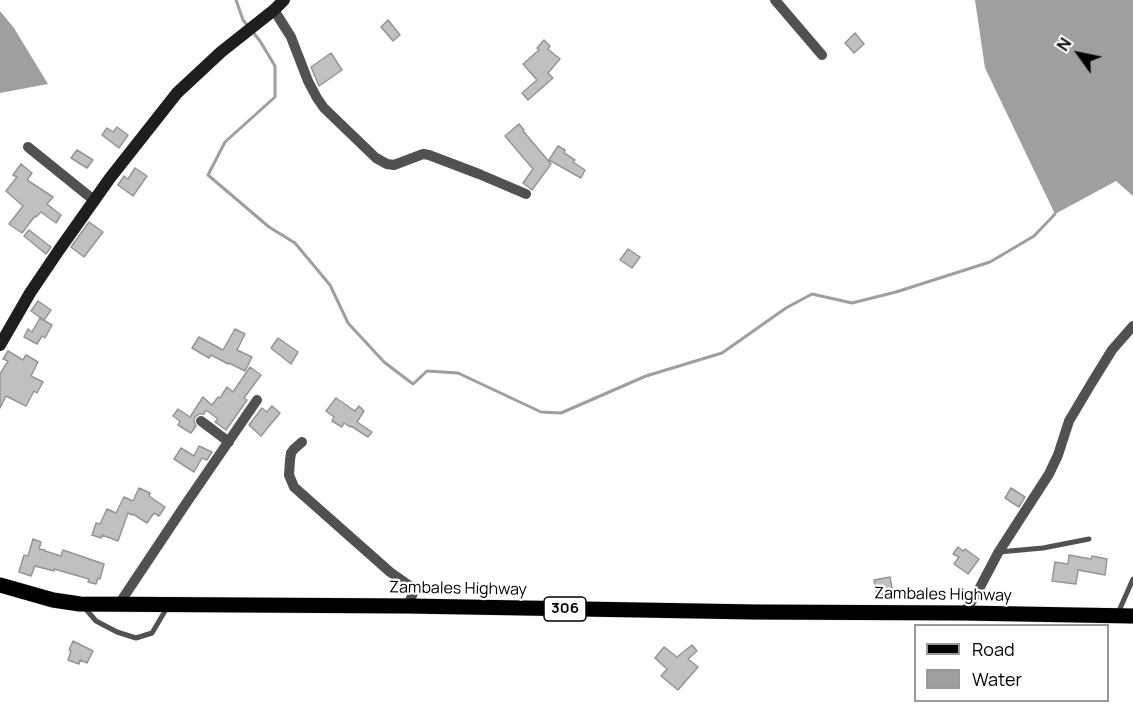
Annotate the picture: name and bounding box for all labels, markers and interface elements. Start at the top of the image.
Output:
north arrow [1049,24,1109,84]
text: N [1052,33,1076,55]
street label: Zambales Highway [389,578,527,600]
street label: Zambales Highway [874,584,1012,606]
road number: 306 [544,597,586,621]
legend [914,624,1109,702]
text: Road [972,637,1015,661]
text: Water [972,667,1022,691]

